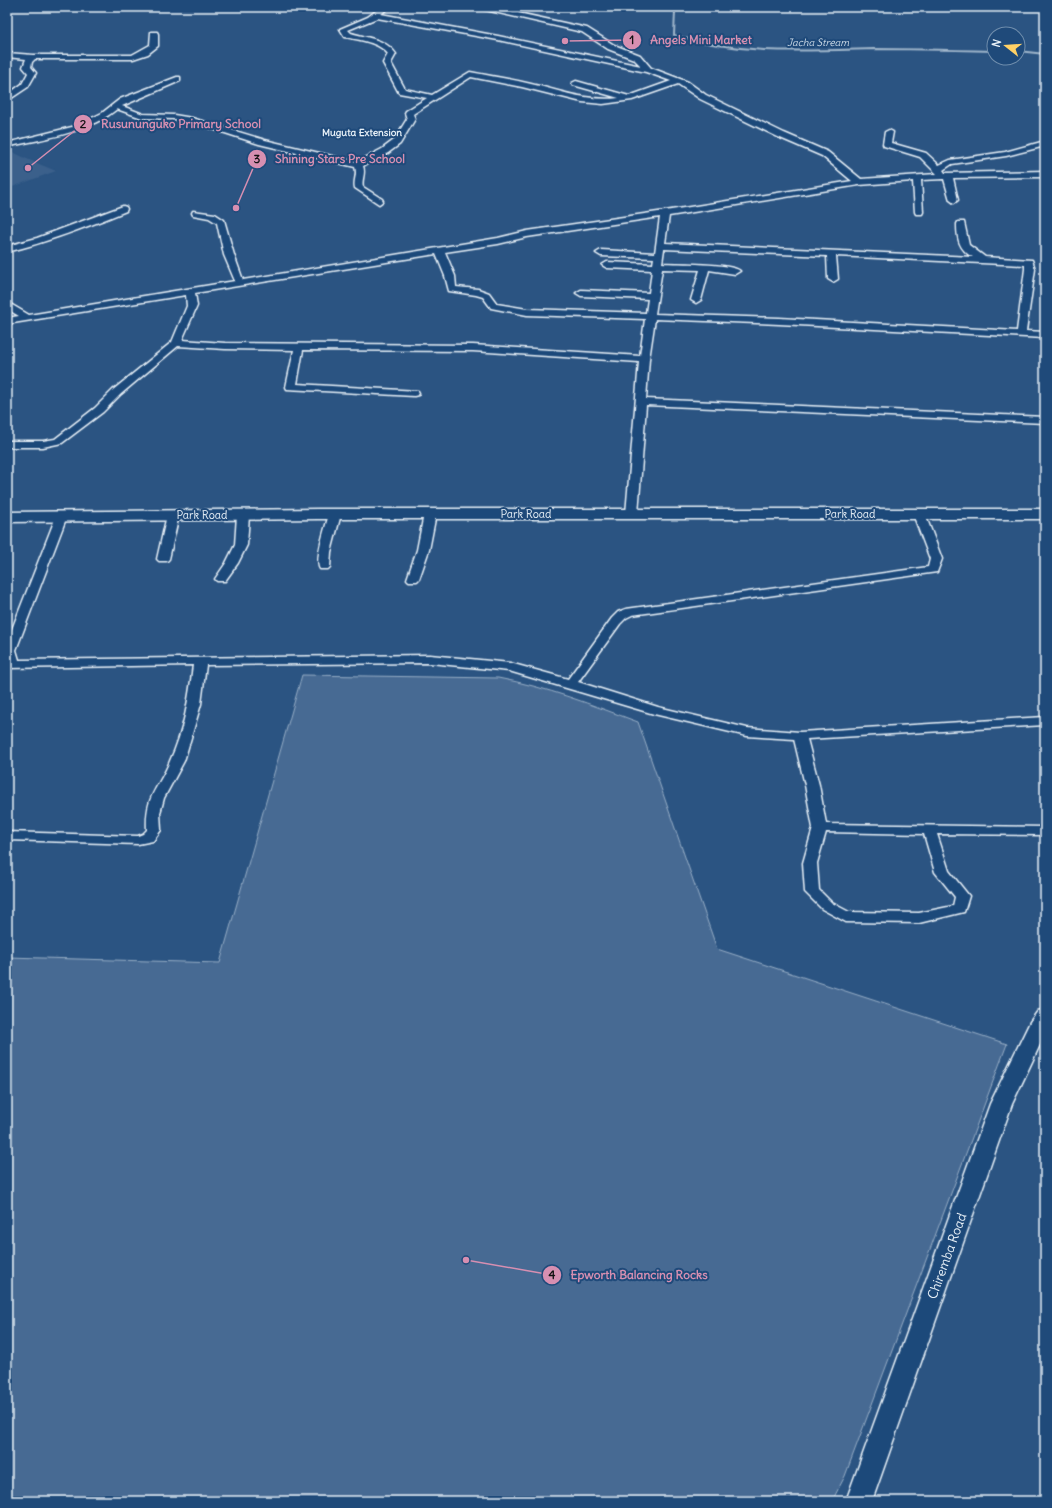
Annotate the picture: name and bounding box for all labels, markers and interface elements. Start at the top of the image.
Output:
north arrow [986,26,1026,66]
callout: Angels Mini Market [622,28,760,52]
text: 1 [630,32,634,47]
text: Angels Mini Market [650,32,753,48]
water label: Jacha Stream [787,36,849,49]
text: N [989,37,1004,49]
callout: Rusununguko Primary School [73,112,269,136]
text: 2 [80,116,87,131]
text: Rusununguko Primary School [101,116,261,132]
district label: Muguta Extension [322,126,402,139]
callout: Shining Stars Pre School [247,147,413,171]
text: 3 [254,151,261,166]
text: Shining Stars Pre School [275,151,405,167]
street label: Park Road [500,507,552,521]
street label: Park Road [824,507,876,521]
street label: Park Road [176,508,228,522]
street label: Chiremba Road [924,1210,971,1301]
callout: Epworth Balancing Rocks [542,1263,715,1287]
text: 4 [549,1267,556,1282]
text: Epworth Balancing Rocks [570,1267,708,1283]

